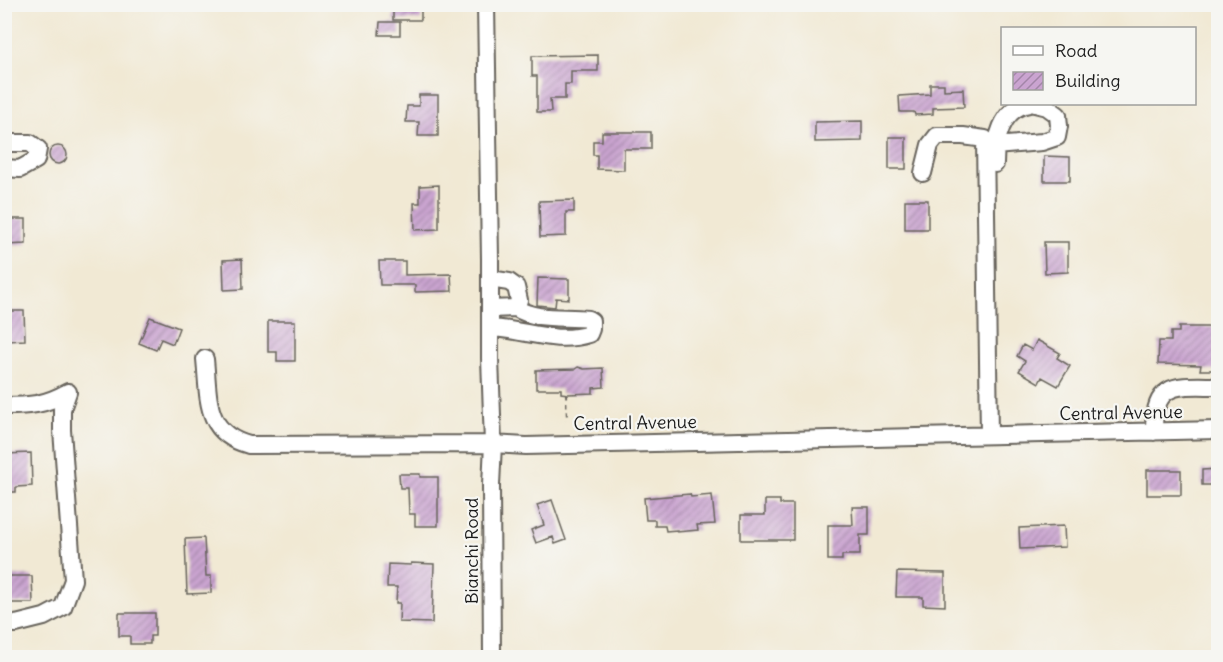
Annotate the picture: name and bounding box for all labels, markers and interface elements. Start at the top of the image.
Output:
legend [1001,27,1196,105]
text: Road [1055,39,1098,62]
text: Building [1055,69,1120,92]
street label: Central Avenue [1059,400,1183,425]
street label: Central Avenue [573,410,697,435]
street label: Bianchi Road [460,497,483,604]

